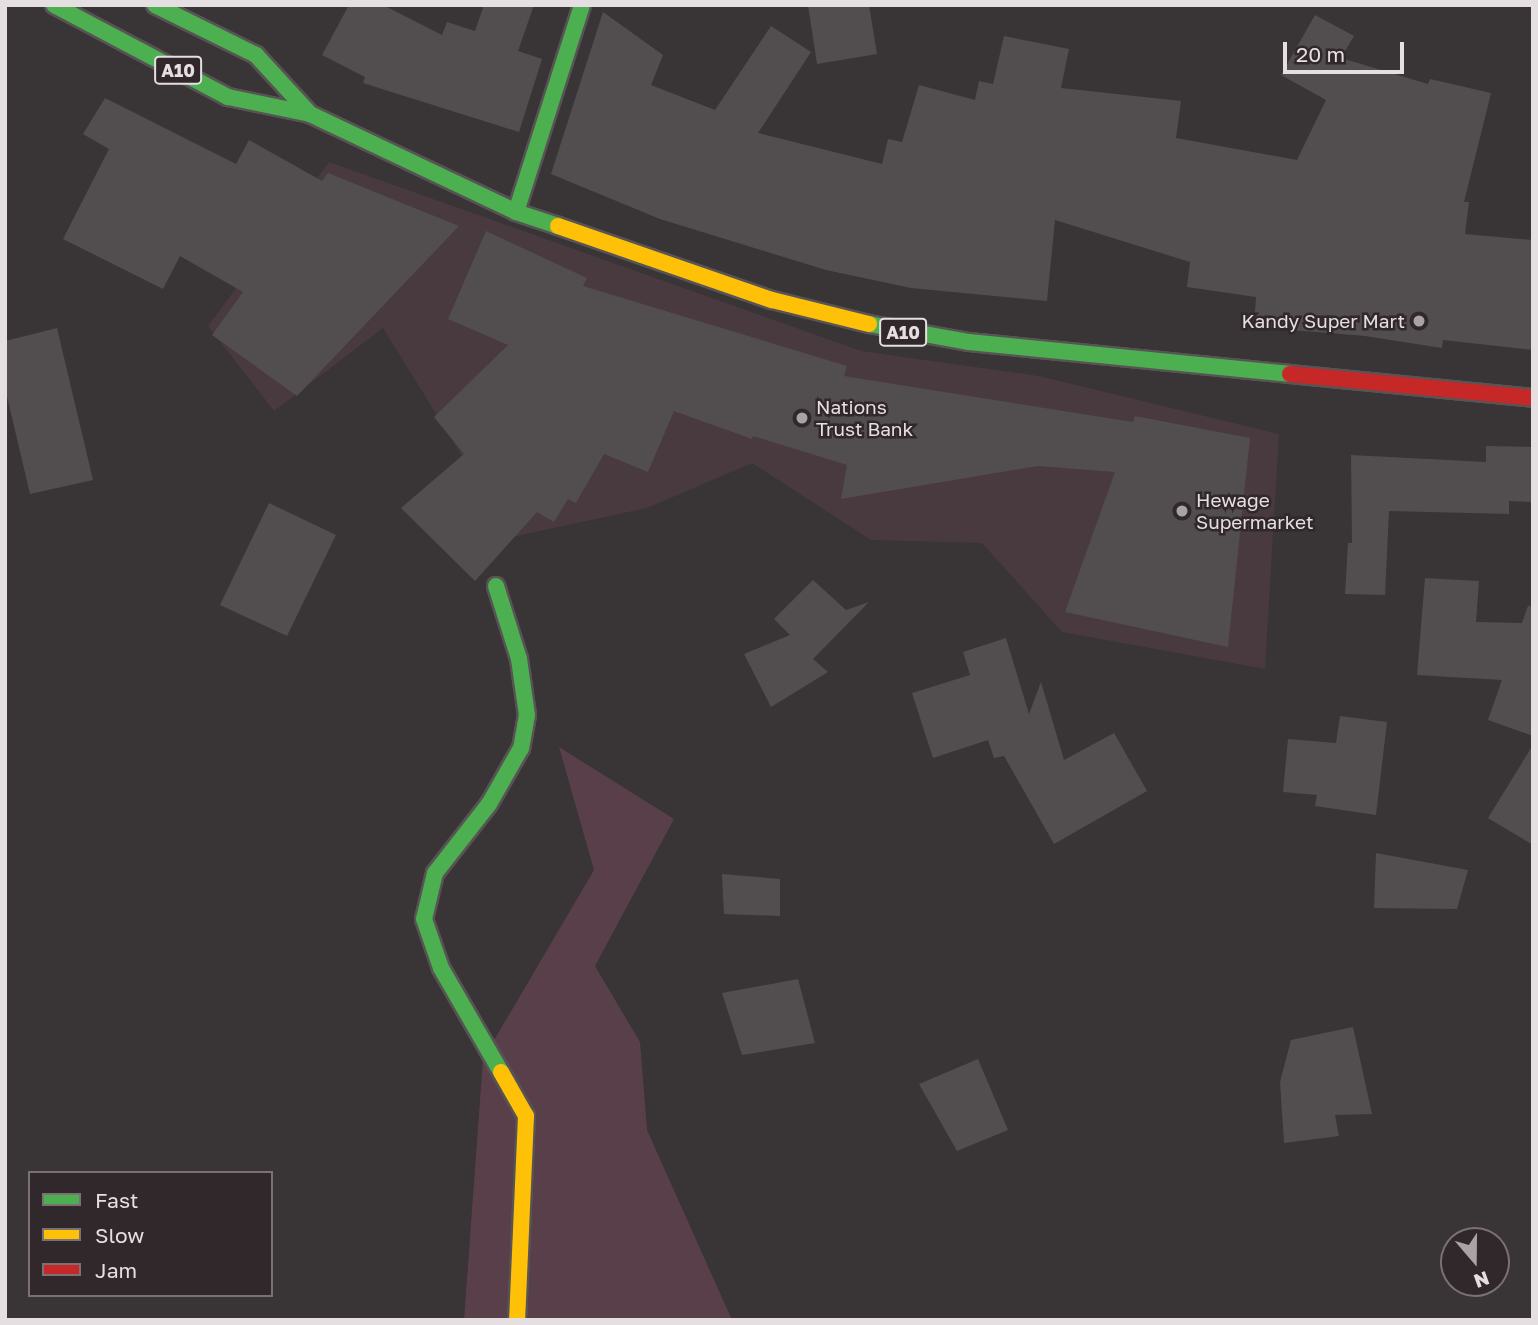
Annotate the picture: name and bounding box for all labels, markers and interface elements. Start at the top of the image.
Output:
scale bar [1286,28,1407,72]
text: 20 m [1296,41,1345,67]
road number: A10 [154,56,202,84]
place label: Kandy Super Mart [1242,310,1405,332]
marker: Kandy Super Mart [1411,313,1427,329]
road number: A10 [878,318,928,346]
place label: Nations Trust Bank [816,396,913,440]
marker: Nations Trust Bank [794,410,810,426]
place label: Hewage Supermarket [1196,489,1314,533]
marker: Hewage Supermarket [1174,503,1190,519]
legend [28,1171,273,1297]
text: Fast [95,1187,138,1213]
text: Slow [95,1222,144,1248]
north arrow [1440,1227,1510,1297]
text: Jam [95,1257,137,1283]
text: N [1471,1267,1492,1294]

